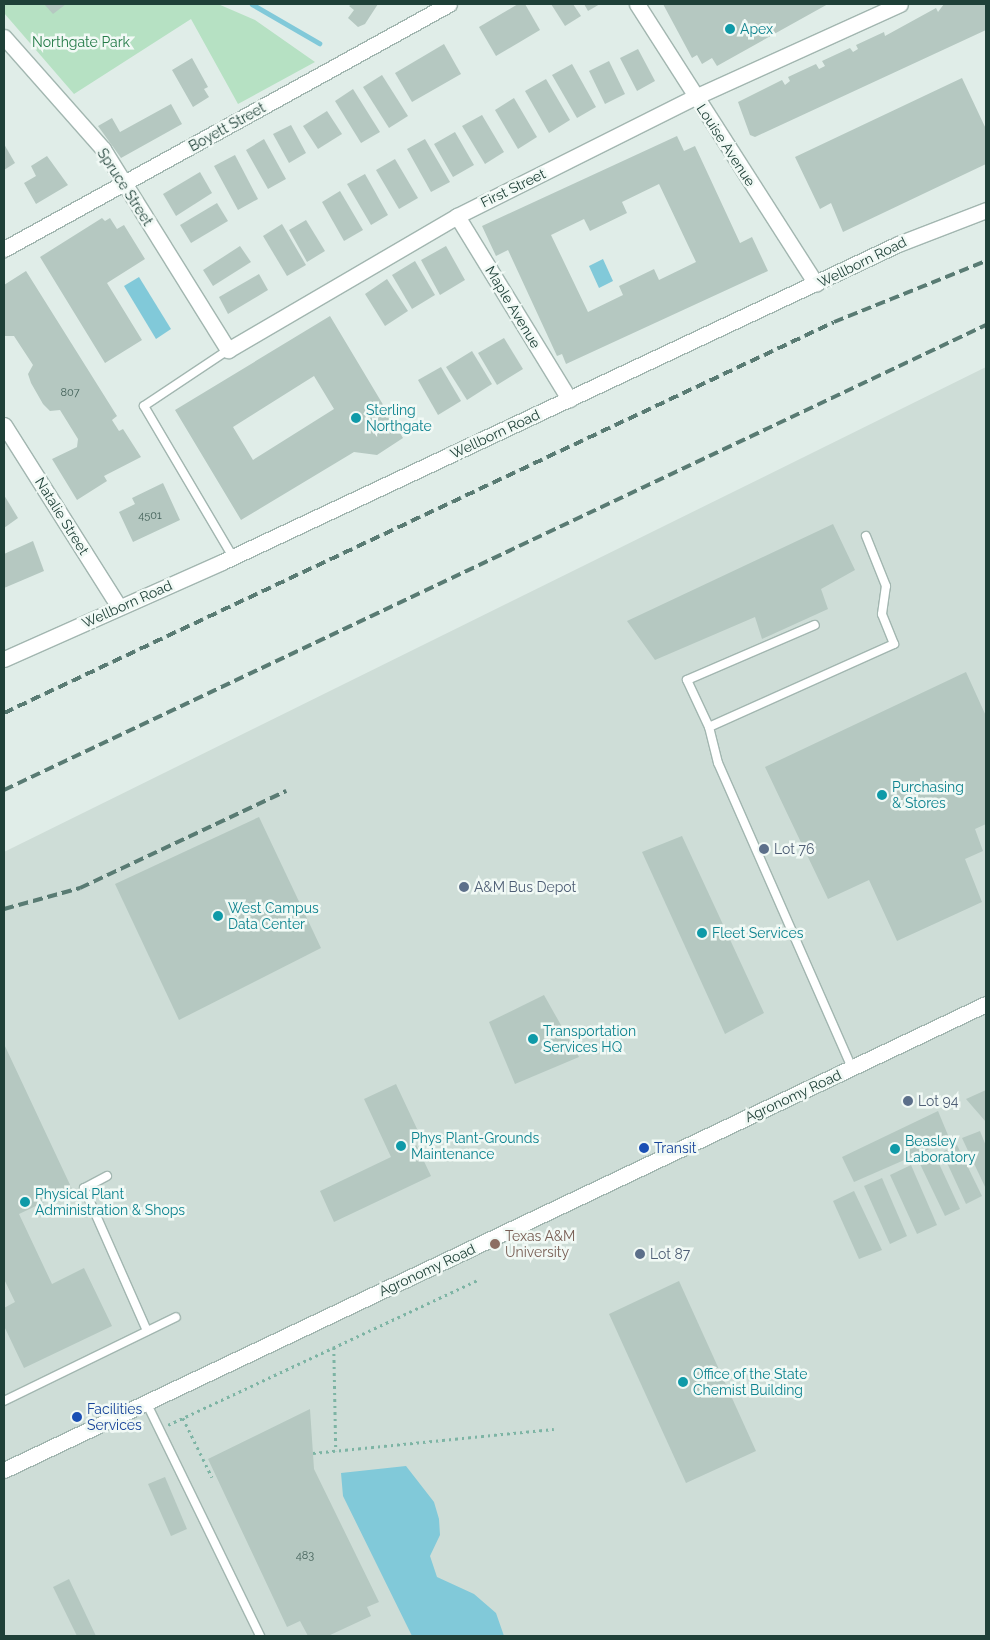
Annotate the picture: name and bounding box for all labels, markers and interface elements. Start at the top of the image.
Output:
place label: Apex [740,21,773,37]
marker: Apex [724,23,736,35]
park label: Northgate Park [32,34,130,50]
street label: Boyett Street [186,99,268,155]
street label: Louise Avenue [693,100,759,190]
street label: Spruce Street [94,145,156,229]
street label: First Street [478,165,548,211]
street label: Wellborn Road [815,233,909,291]
street label: Maple Avenue [482,263,544,351]
house number: 807 [60,386,80,400]
place label: Sterling Northgate [366,402,432,434]
street label: Wellborn Road [448,406,542,462]
marker: Sterling Northgate [350,412,362,424]
street label: Natalie Street [32,474,92,558]
house number: 4501 [138,509,162,523]
street label: Wellborn Road [79,577,175,631]
place label: Purchasing & Stores [892,779,964,812]
marker: Purchasing & Stores [876,789,888,801]
place label: Lot 76 [774,841,814,857]
marker: Lot 76 [758,843,770,855]
place label: A&M Bus Depot [474,879,576,895]
marker: A&M Bus Depot [458,881,470,893]
place label: West Campus Data Center [228,900,319,932]
marker: West Campus Data Center [212,910,224,922]
place label: Fleet Services [712,925,803,941]
marker: Fleet Services [696,927,708,939]
place label: Transportation Services HQ [543,1023,636,1056]
marker: Transportation Services HQ [527,1033,539,1045]
street label: Agronomy Road [742,1066,844,1126]
place label: Lot 94 [918,1093,958,1109]
marker: Lot 94 [902,1095,914,1107]
place label: Phys Plant-Grounds Maintenance [411,1130,539,1162]
place label: Beasley Laboratory [905,1133,976,1166]
marker: Phys Plant-Grounds Maintenance [395,1140,407,1152]
place label: Transit [654,1140,696,1156]
marker: Transit [638,1142,650,1154]
marker: Beasley Laboratory [889,1143,901,1155]
place label: Physical Plant Administration & Shops [35,1186,185,1218]
marker: Physical Plant Administration & Shops [19,1196,31,1208]
place label: Texas A&M University [505,1228,576,1260]
marker: Texas A&M University [489,1238,501,1250]
street label: Agronomy Road [376,1240,478,1300]
place label: Lot 87 [650,1246,690,1262]
marker: Lot 87 [634,1248,646,1260]
place label: Office of the State Chemist Building [693,1366,808,1398]
marker: Office of the State Chemist Building [677,1376,689,1388]
place label: Facilities Services [87,1401,142,1434]
marker: Facilities Services [71,1411,83,1423]
house number: 483 [296,1549,314,1563]

